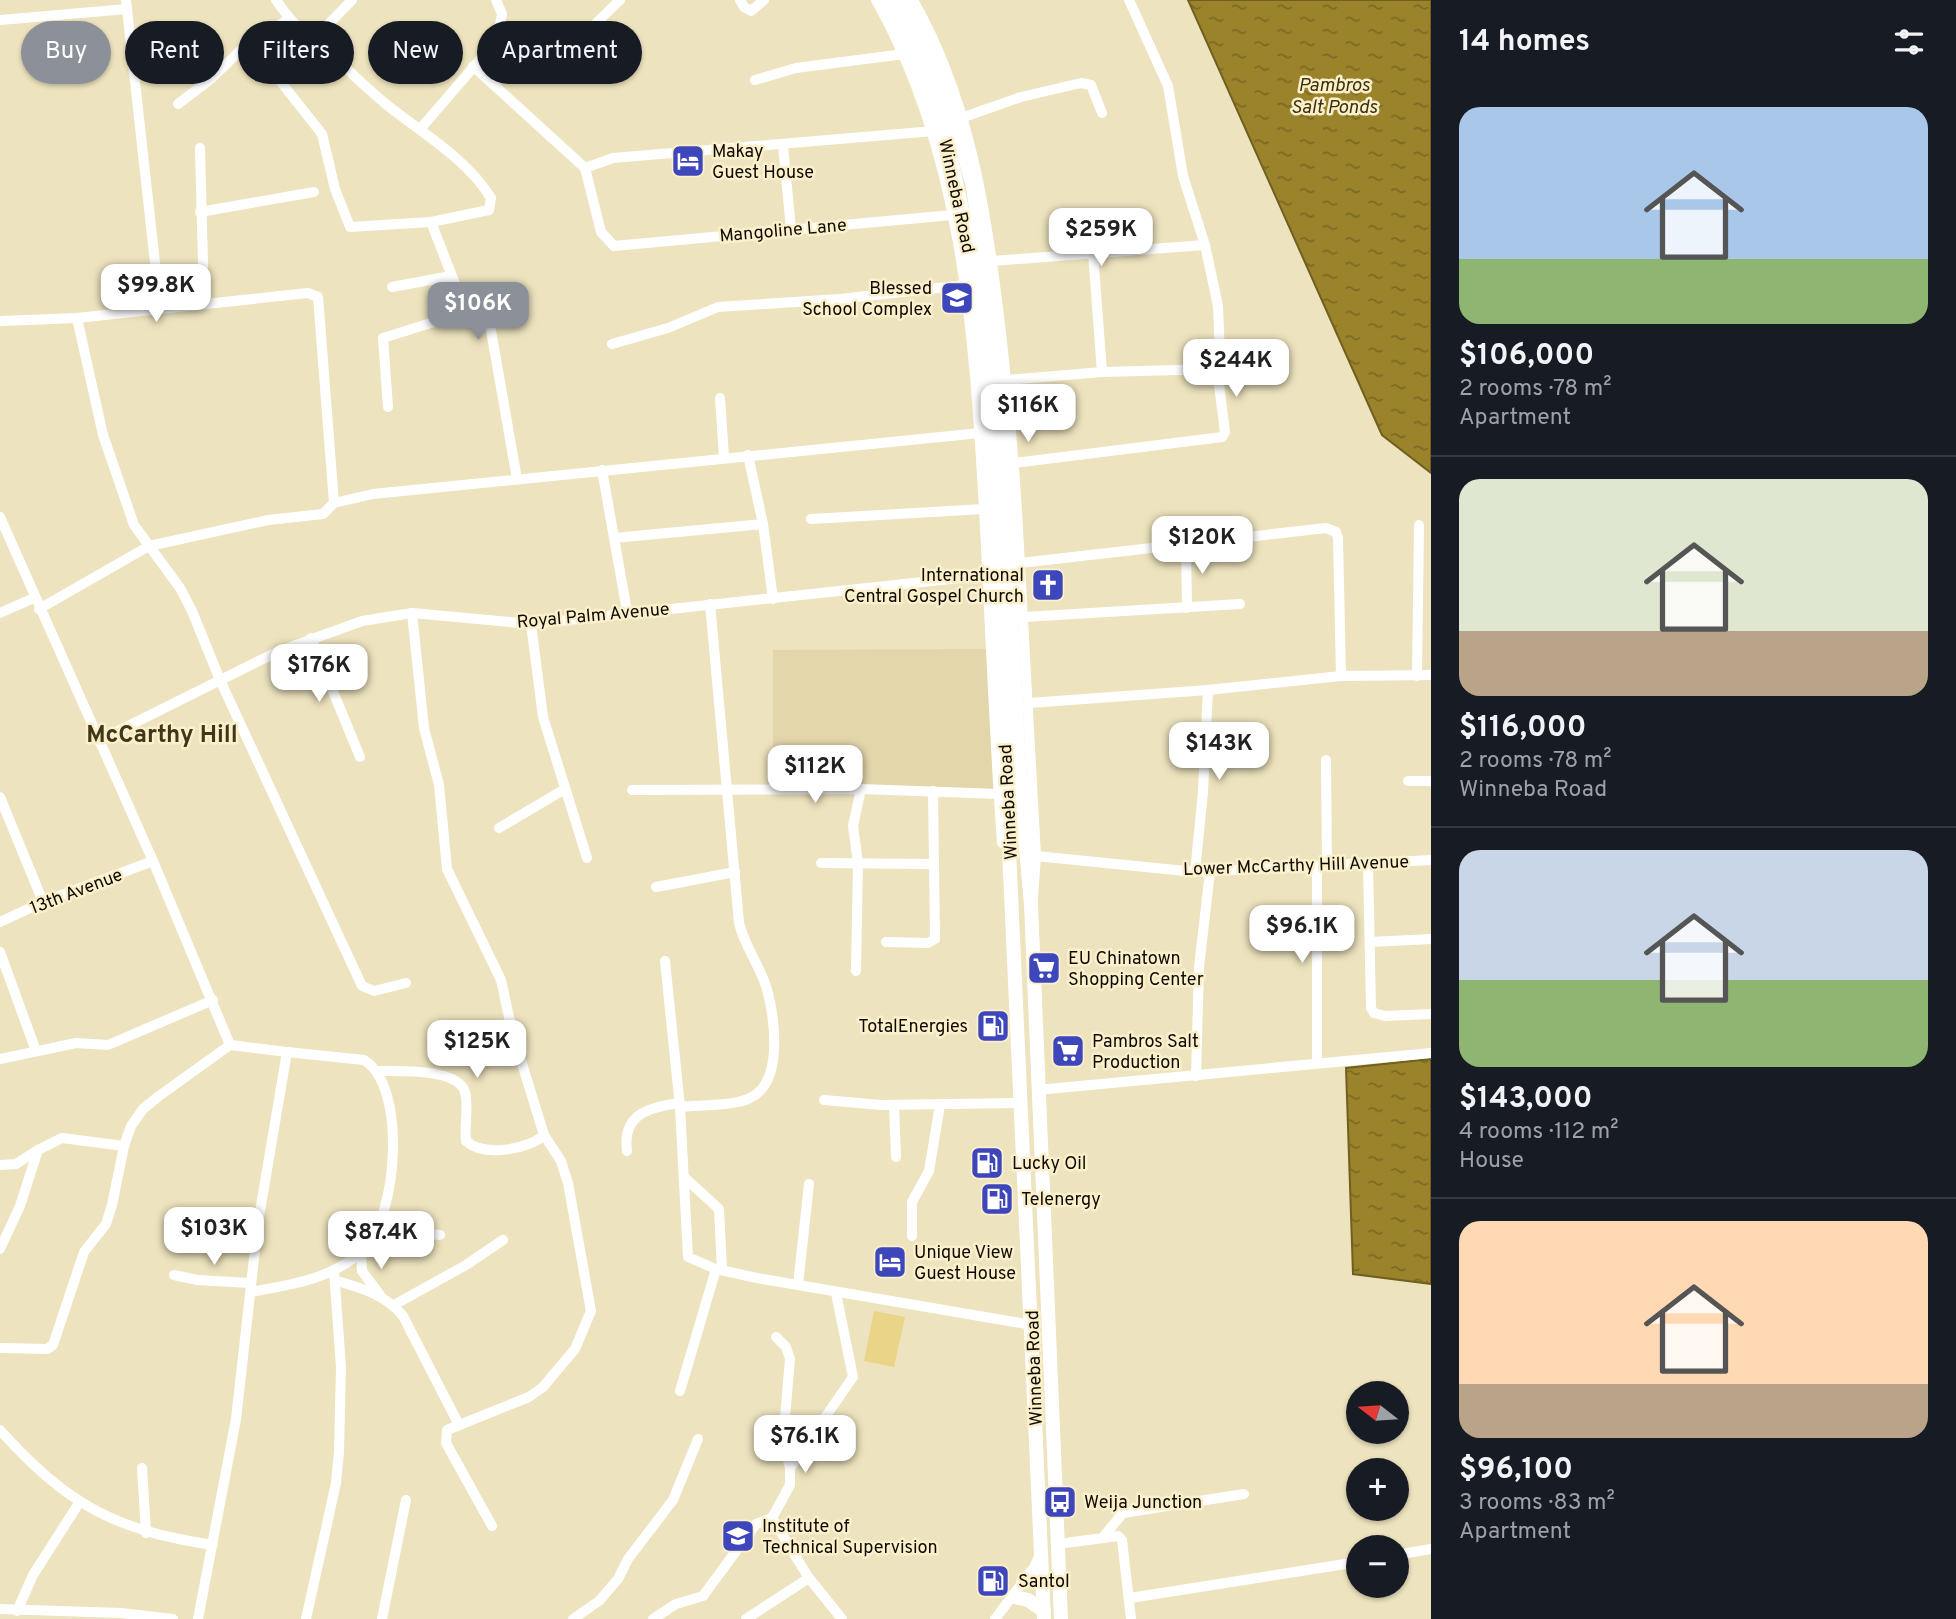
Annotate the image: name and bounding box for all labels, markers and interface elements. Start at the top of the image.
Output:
chip: Buy [21,21,111,84]
chip: Rent [125,21,224,84]
chip: Filters [238,21,354,84]
chip: New [368,21,463,84]
chip: Apartment [477,21,642,84]
icon: filters [1890,23,1928,61]
text: 14 homes [1459,24,1590,61]
water label: Pambros Salt Ponds [1291,74,1378,120]
street label: Winneba Road [932,137,979,255]
place label: Makay Guest House [712,141,814,185]
hotel icon: Makay Guest House [669,142,707,180]
icon: home [1631,152,1757,278]
pin: $259K [1052,208,1150,268]
street label: Mangoline Lane [719,214,848,249]
text: $259K [1065,216,1137,245]
pin: $99.8K [99,264,213,324]
text: $99.8K [117,272,195,301]
place label: Blessed School Complex [802,278,932,322]
school or university icon: Blessed School Complex [938,279,976,317]
pin: $106K [429,282,527,342]
text: $106K [444,290,512,319]
text: $106,000 [1459,338,1594,375]
pin: $244K [1187,340,1285,399]
text: $244K [1199,347,1273,376]
text: 2 rooms · 78 m² [1459,375,1612,404]
pin: $116K [979,384,1077,444]
text: $116K [997,392,1059,421]
text: Apartment [1459,404,1571,433]
pin: $120K [1153,516,1251,576]
text: $120K [1168,524,1236,553]
icon: home [1631,524,1757,650]
place label: International Central Gospel Church [844,565,1024,609]
church icon: International Central Gospel Church [1029,566,1067,604]
street label: Royal Palm Avenue [516,598,670,635]
pin: $176K [270,644,368,704]
text: $176K [287,652,351,681]
text: $116,000 [1459,710,1586,747]
district label: McCarthy Hill [86,721,238,751]
pin: $143K [1170,722,1268,782]
text: $143K [1185,730,1253,759]
street label: Winneba Road [995,743,1024,860]
pin: $112K [766,746,864,805]
text: 2 rooms · 78 m² [1459,747,1612,776]
text: $112K [784,753,846,782]
text: Winneba Road [1459,776,1607,805]
street label: Lower McCarthy Hill Avenue [1183,851,1409,882]
street label: 13th Avenue [27,864,126,921]
icon: home [1631,895,1757,1021]
pin: $96.1K [1245,906,1359,965]
text: $96.1K [1265,913,1339,942]
place label: EU Chinatown Shopping Center [1068,948,1204,992]
supermarket icon: EU Chinatown Shopping Center [1025,949,1063,987]
fuel station icon: TotalEnergies [974,1007,1012,1045]
place label: TotalEnergies [858,1016,968,1039]
pin: $125K [428,1020,526,1080]
text: $125K [443,1028,511,1057]
place label: Pambros Salt Production [1092,1031,1199,1075]
supermarket icon: Pambros Salt Production [1049,1032,1087,1070]
text: $143,000 [1459,1081,1593,1118]
text: 4 rooms · 112 m² [1459,1118,1619,1147]
fuel station icon: Lucky Oil [968,1144,1006,1182]
text: House [1459,1147,1524,1176]
place label: Lucky Oil [1012,1153,1087,1176]
fuel station icon: Telenergy [978,1180,1016,1218]
place label: Telenergy [1021,1189,1101,1212]
pin: $103K [165,1208,263,1267]
pin: $87.4K [324,1212,438,1271]
text: $103K [180,1215,248,1244]
text: $87.4K [344,1219,418,1248]
place label: Unique View Guest House [914,1242,1016,1286]
hotel icon: Unique View Guest House [871,1243,909,1281]
icon: home [1631,1266,1757,1392]
street label: Winneba Road [1022,1310,1049,1426]
north arrow [1346,1381,1409,1444]
map controls [1346,1381,1409,1598]
pin: $76.1K [748,1416,862,1475]
text: $76.1K [770,1423,840,1452]
text: $96,100 [1459,1452,1573,1489]
button: + [1346,1458,1409,1521]
bus stop icon: Weija Junction [1041,1483,1079,1521]
text: 3 rooms · 83 m² [1459,1489,1615,1518]
place label: Weija Junction [1084,1492,1202,1515]
place label: Institute of Technical Supervision [762,1516,938,1560]
school or university icon: Institute of Technical Supervision [719,1517,757,1555]
text: Apartment [1459,1518,1571,1547]
button: − [1346,1535,1409,1598]
fuel station icon: Santol [974,1562,1012,1600]
place label: Santol [1018,1571,1070,1594]

